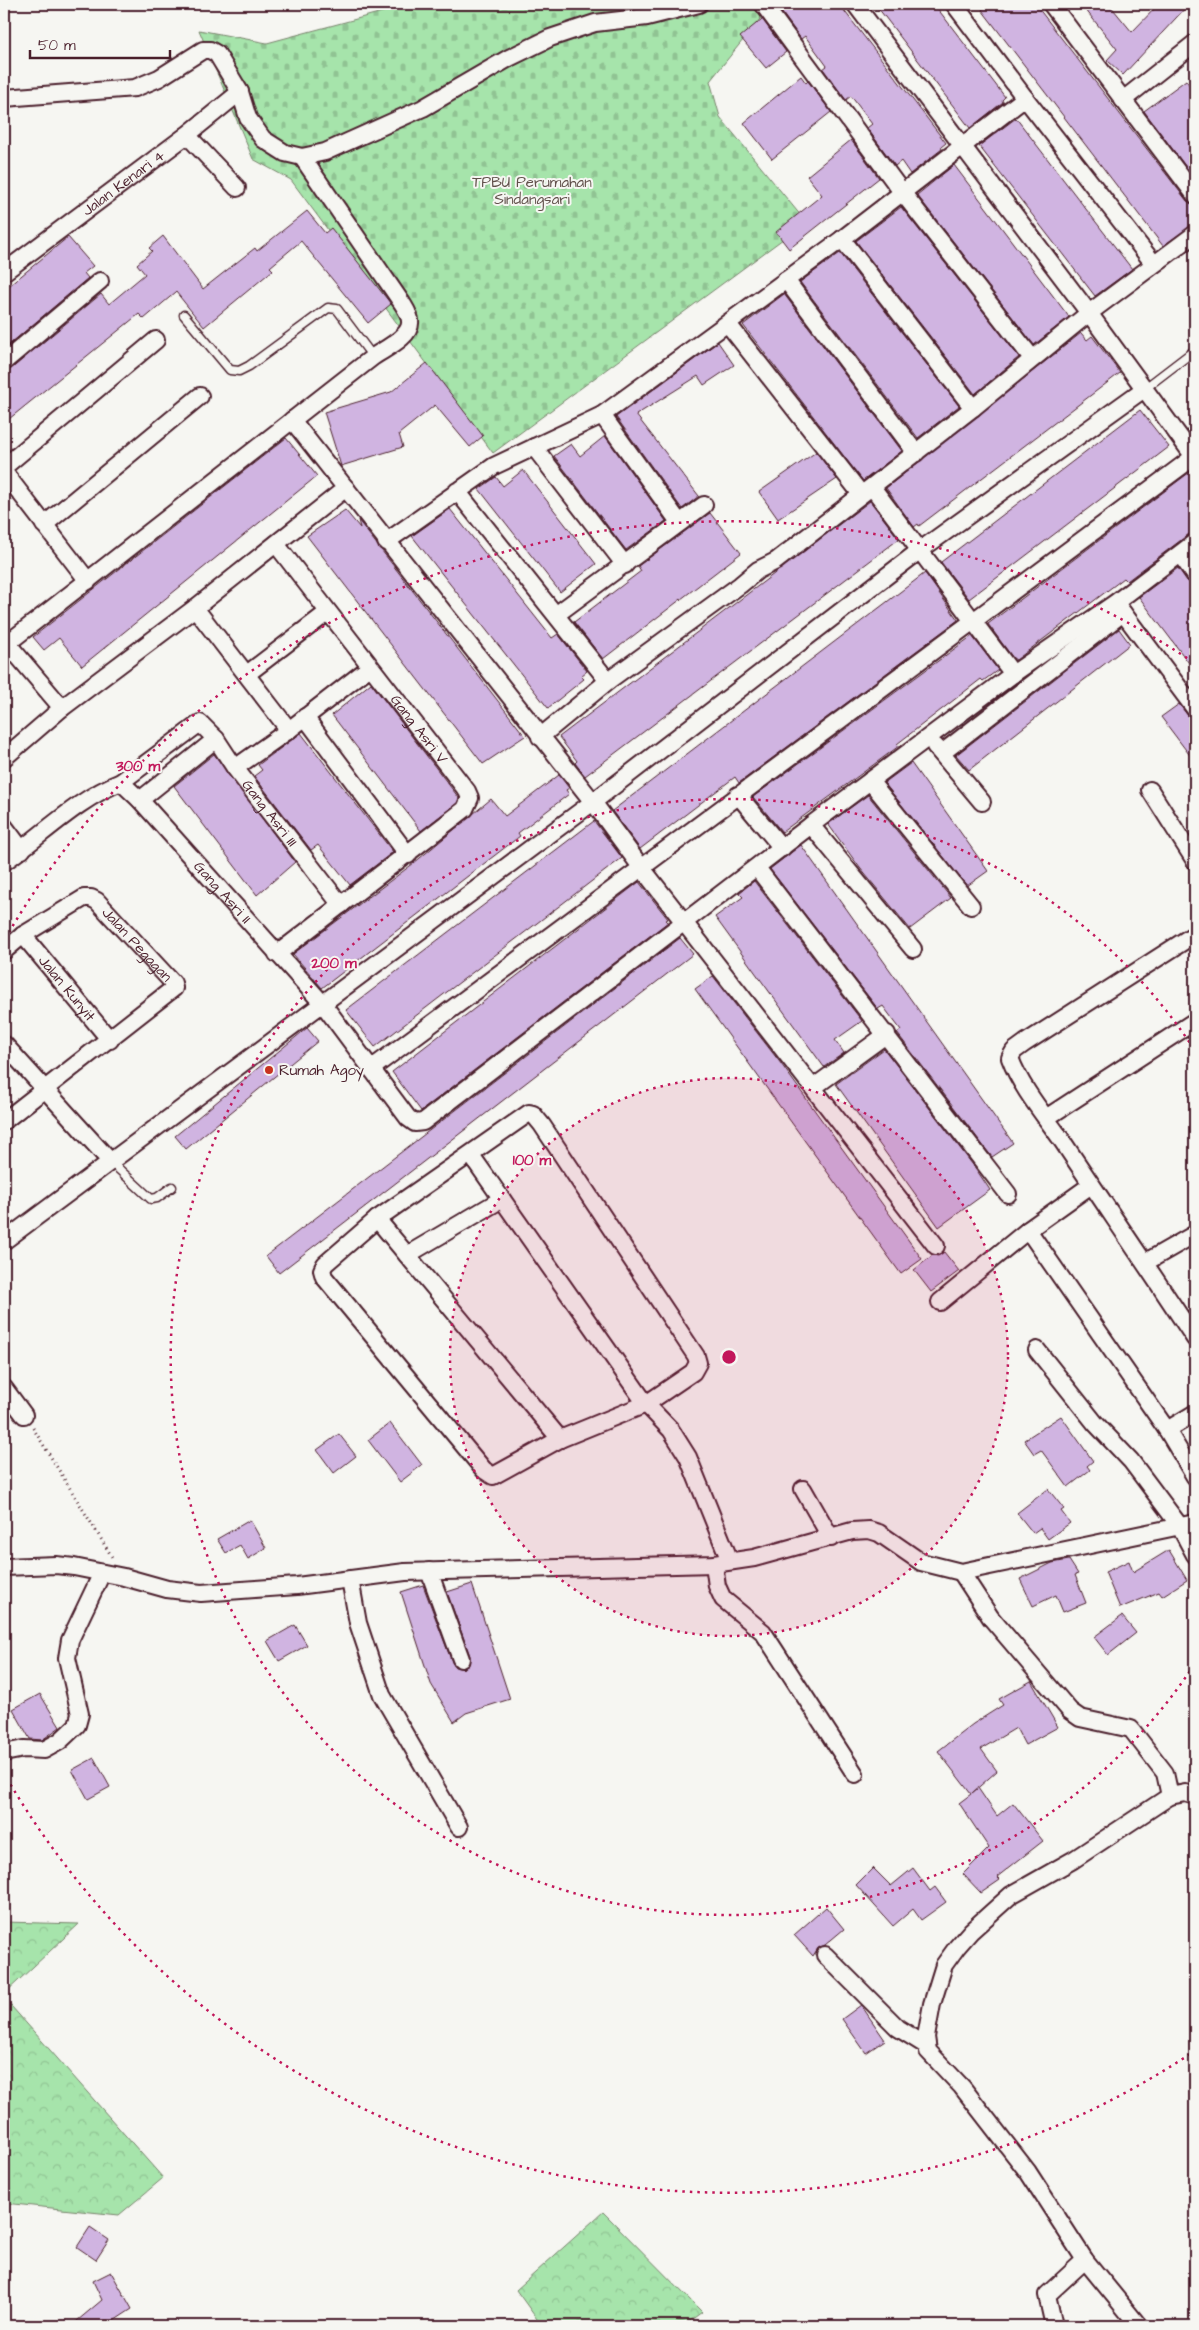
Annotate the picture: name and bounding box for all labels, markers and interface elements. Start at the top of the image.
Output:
scale bar [30,28,170,60]
text: 50 m [38,35,76,56]
street label: Jalan Kenari 4 [78,145,169,221]
park label: TPBU Perumahan Sindangsari [472,172,592,211]
street label: Gang Asri V [386,690,453,769]
text: 300 m [115,756,160,777]
street label: Gang Asri III [237,775,303,851]
street label: Gang Asri II [189,856,256,928]
street label: Jalan Pegagan [97,902,178,987]
street label: Jalan Kunyit [33,951,101,1026]
text: 200 m [310,953,357,974]
place label: Rumah Agoy [279,1060,364,1082]
marker: Rumah Agoy [263,1064,275,1076]
text: 100 m [513,1150,552,1171]
centre of rings [720,1348,738,1366]

